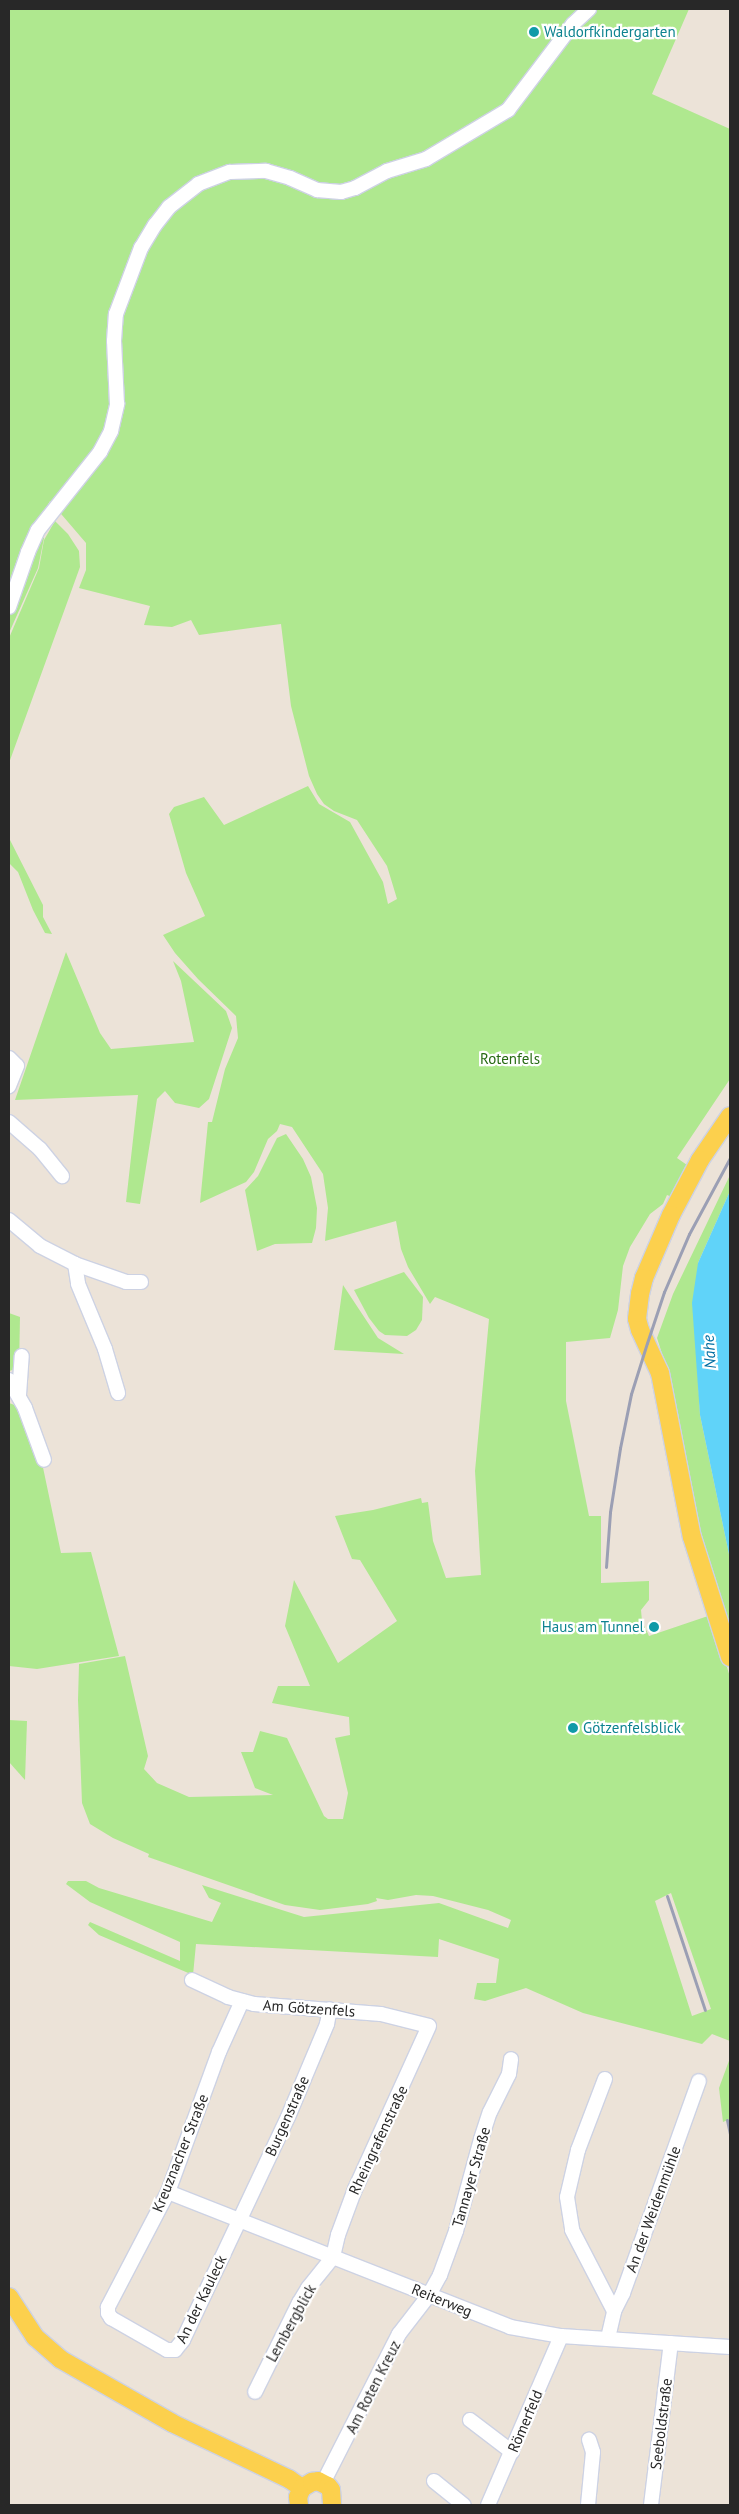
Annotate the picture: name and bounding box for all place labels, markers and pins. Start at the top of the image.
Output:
place label: Waldorfkindergarten [544,23,676,41]
marker: Waldorfkindergarten [528,26,540,38]
place label: Haus am Tunnel [541,1618,644,1636]
marker: Haus am Tunnel [648,1621,660,1633]
place label: Götzenfelsblick [583,1719,681,1737]
marker: Götzenfelsblick [567,1722,579,1734]

